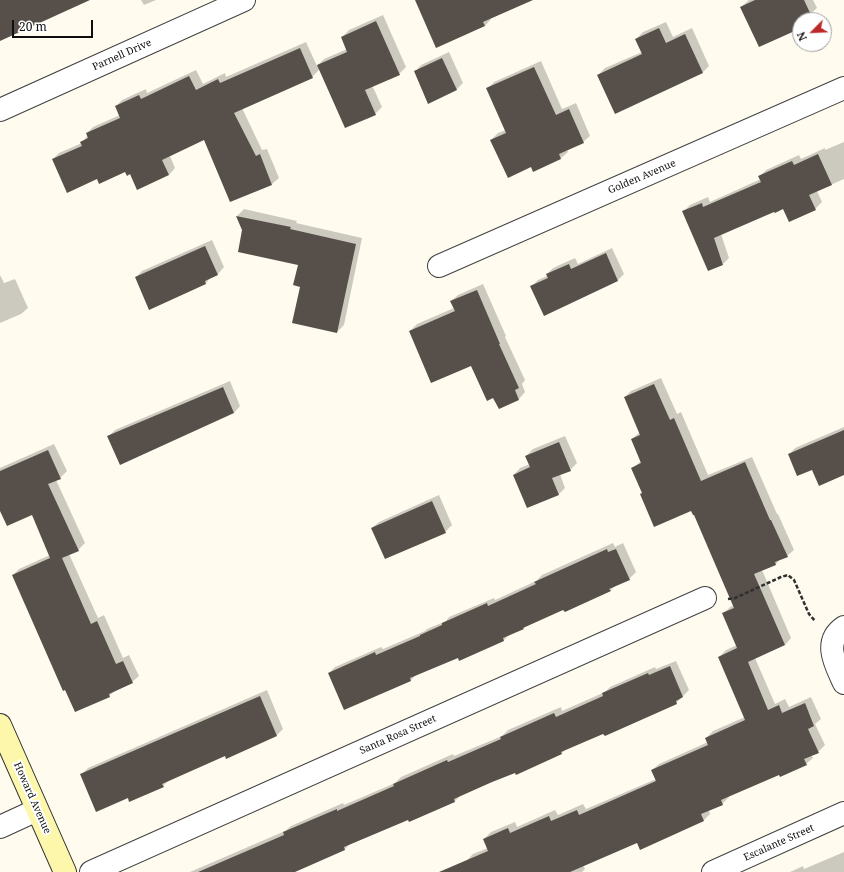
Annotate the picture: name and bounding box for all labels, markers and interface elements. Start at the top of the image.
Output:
scale bar [14,12,95,38]
north arrow [792,12,832,52]
text: 20 m [19,18,47,35]
text: N [793,30,810,44]
street label: Parnell Drive [91,37,153,73]
street label: Golden Avenue [606,157,678,197]
street label: Santa Rosa Street [358,713,438,757]
street label: Howard Avenue [11,760,53,836]
street label: Escalante Street [742,822,816,864]

